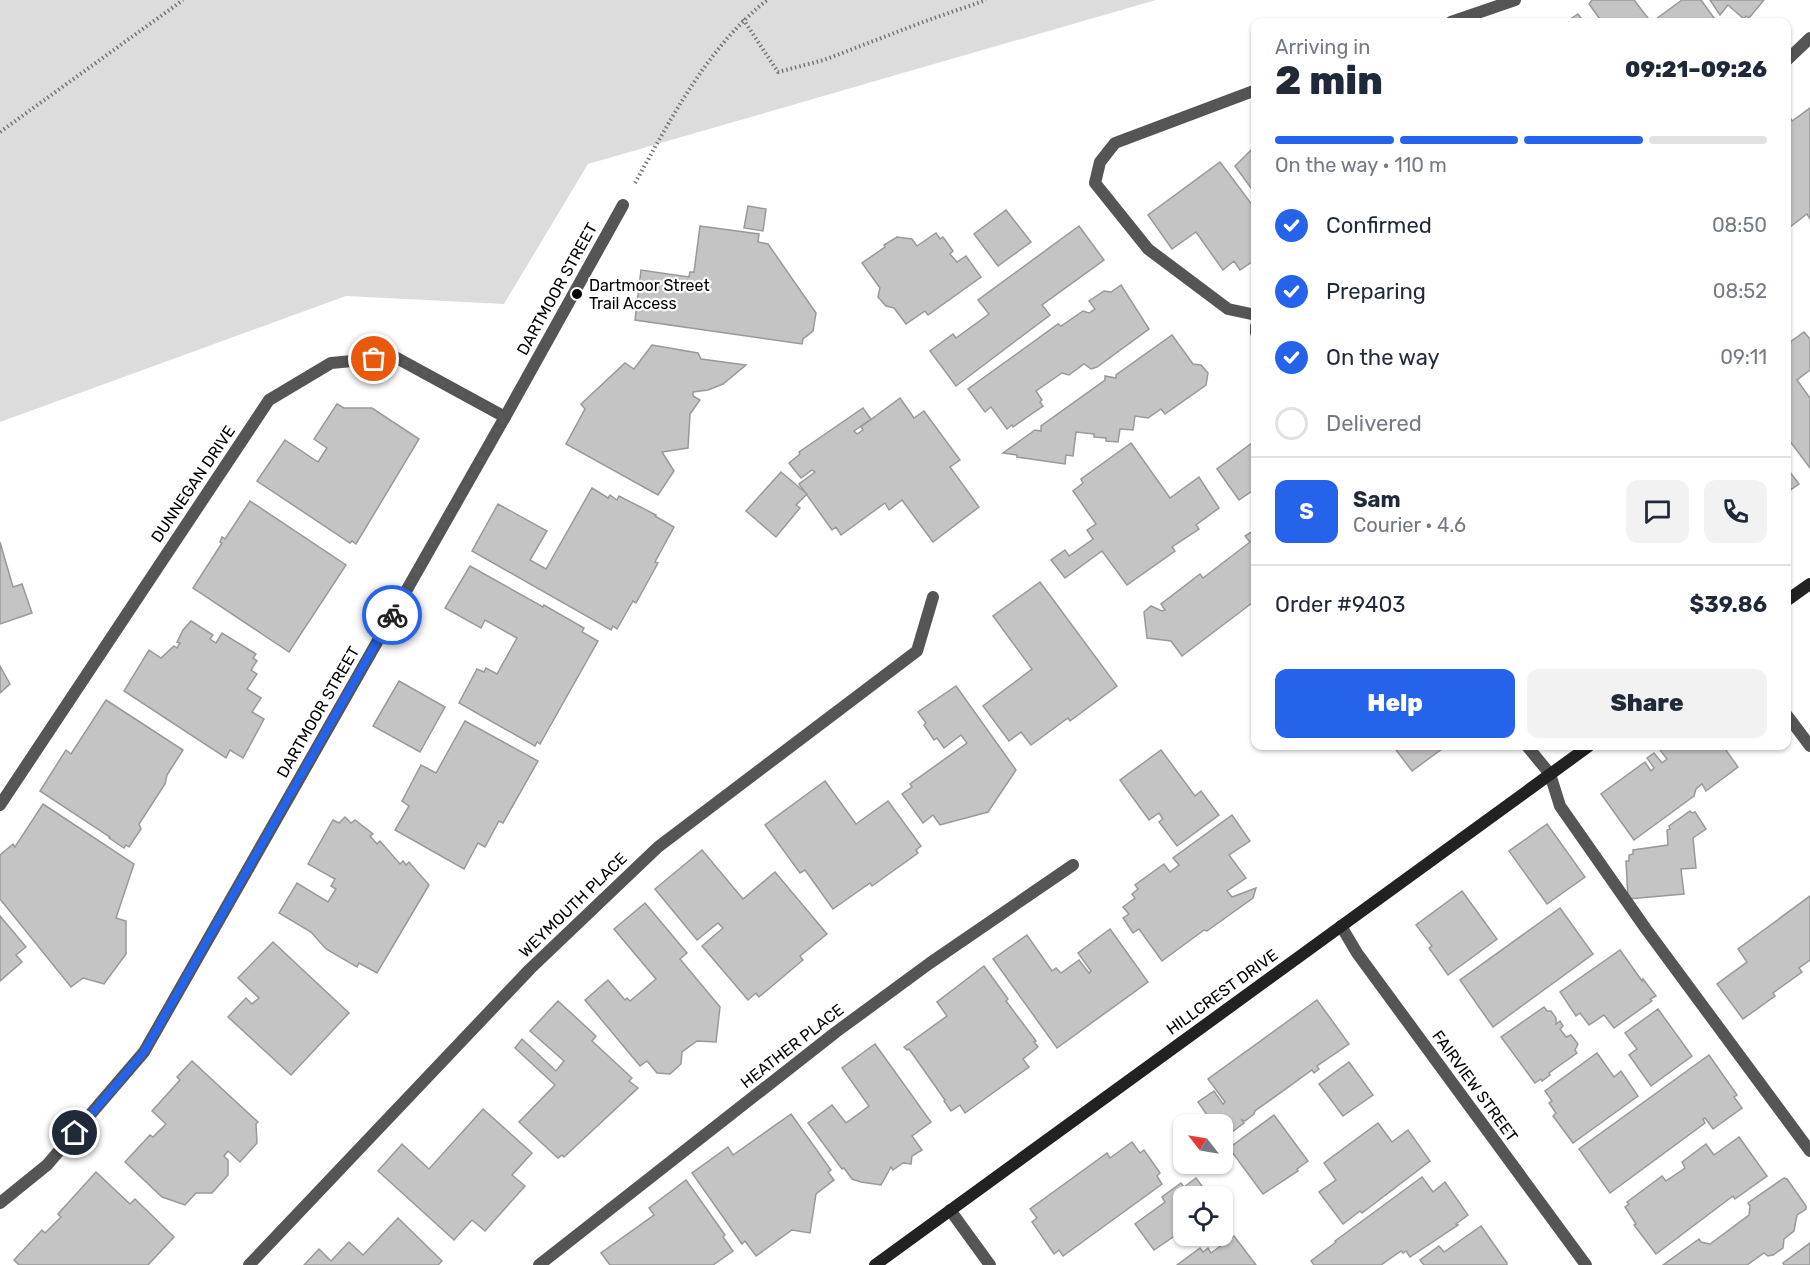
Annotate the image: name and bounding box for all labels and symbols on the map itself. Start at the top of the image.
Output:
street label: DARTMOOR STREET [513,220,601,358]
place label: Dartmoor Street Trail Access [589,276,710,313]
marker: Dartmoor Street Trail Access [570,287,584,301]
pin [348,333,399,384]
street label: DUNNEGAN DRIVE [147,422,239,546]
courier [362,585,422,645]
street label: DARTMOOR STREET [273,643,363,781]
street label: WEYMOUTH PLACE [515,849,631,961]
street label: HILLCREST DRIVE [1163,945,1281,1039]
street label: HEATHER PLACE [737,1000,847,1092]
street label: FAIRVIEW STREET [1428,1027,1522,1145]
pin [49,1107,100,1158]
north arrow [1173,1114,1233,1174]

